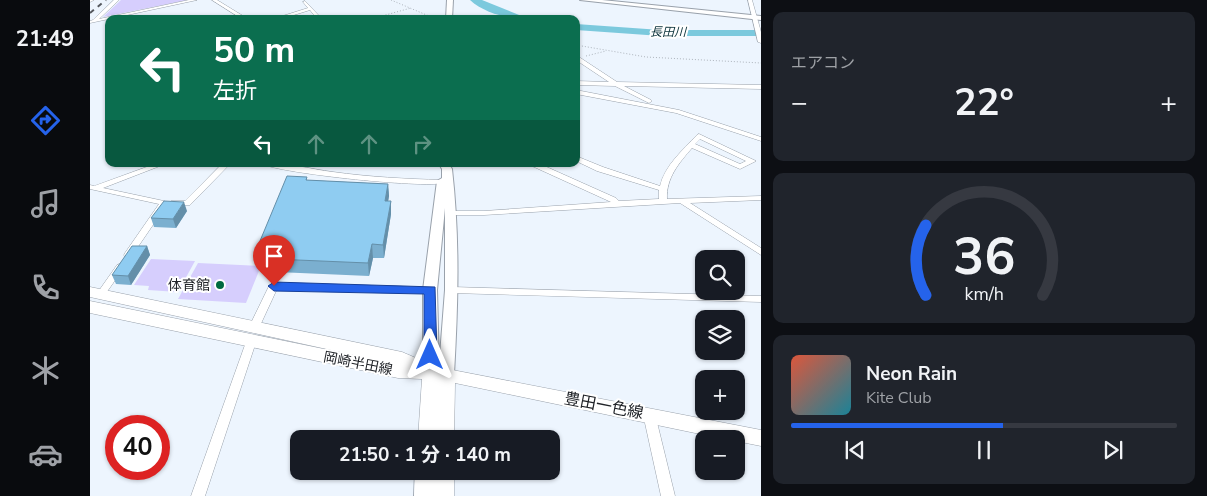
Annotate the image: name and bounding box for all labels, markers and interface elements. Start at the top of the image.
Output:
text: 21:49 [16,24,74,54]
water label: 長田川 [650,24,688,40]
text: 50 m [213,27,295,74]
icon: left [130,35,195,100]
text: エアコン [791,52,855,74]
text: 左折 [213,76,257,106]
text: 22° [954,77,1014,128]
text: − [791,84,808,122]
text: + [1160,84,1177,122]
icon: directions [28,103,63,138]
icon: left [249,130,277,158]
icon: ahead [302,130,330,158]
icon: ahead [355,130,383,158]
icon: right [408,130,436,158]
icon: music [28,186,63,221]
text: 36 [953,221,1015,292]
pin [253,235,295,286]
icon: arrive [260,242,288,270]
map controls [695,250,745,480]
button: search [695,250,745,300]
icon: phone [28,270,63,305]
place label: 体育館 [168,276,210,295]
marker: 体育館 [214,279,226,291]
text: km/h [964,282,1004,306]
button: layers [695,310,745,360]
position arrow [403,328,455,380]
street label: 岡崎半田線 [322,347,394,379]
icon: climate [28,353,63,388]
text: Neon Rain [866,361,957,387]
button: + [695,370,745,420]
text: Kite Club [866,387,932,409]
street label: 豊田一色線 [562,388,645,424]
speed limit sign: 40 [105,415,170,480]
button: − [695,430,745,480]
icon: previous [841,436,869,464]
icon: pause [970,436,998,464]
icon: next [1099,436,1127,464]
icon: car [28,437,63,472]
text: 21:50 · 1 分 · 140 m [339,442,511,468]

